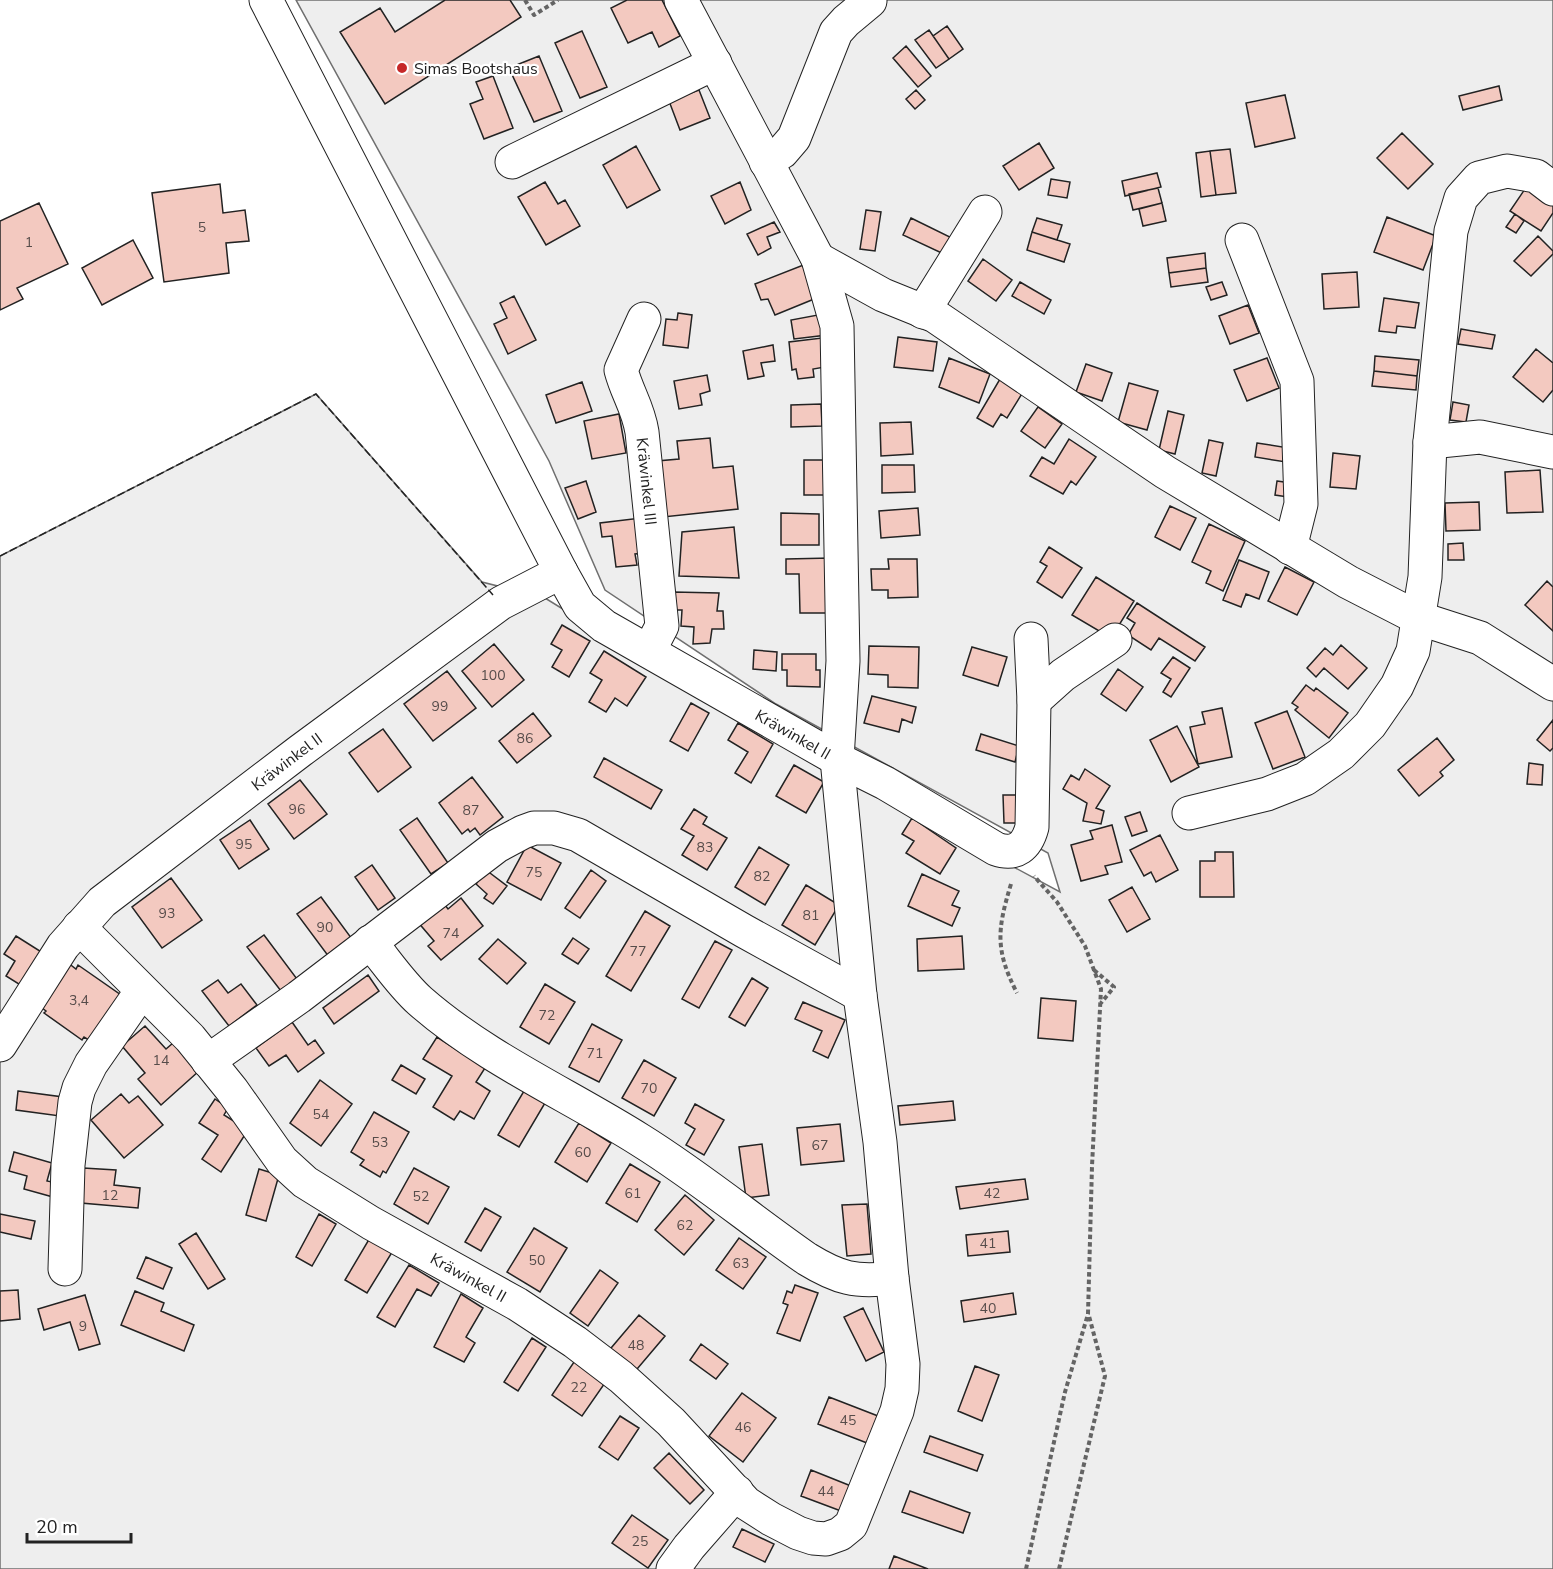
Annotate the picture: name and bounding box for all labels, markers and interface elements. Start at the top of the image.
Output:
place label: Simas Bootshaus [414,58,538,80]
marker: Simas Bootshaus [395,61,409,75]
house number: 5 [198,218,206,237]
house number: 1 [25,233,33,252]
street label: Kräwinkel III [631,436,662,526]
house number: 100 [480,666,506,685]
house number: 99 [432,697,448,716]
street label: Kräwinkel II [751,705,835,765]
street label: Kräwinkel II [247,728,327,796]
house number: 86 [517,729,533,748]
house number: 96 [289,800,305,819]
house number: 87 [463,801,479,820]
house number: 95 [236,835,252,854]
house number: 83 [697,838,713,857]
house number: 75 [526,863,542,882]
house number: 82 [754,867,770,886]
house number: 93 [159,904,175,923]
house number: 81 [803,906,819,925]
house number: 90 [317,918,333,937]
house number: 74 [443,924,459,943]
house number: 77 [630,942,646,961]
house number: 3,4 [69,991,89,1010]
house number: 72 [539,1006,555,1025]
house number: 71 [587,1044,603,1063]
house number: 14 [153,1051,169,1070]
house number: 70 [641,1079,657,1098]
house number: 54 [313,1105,329,1124]
house number: 53 [372,1133,388,1152]
house number: 67 [812,1136,828,1155]
house number: 60 [575,1143,591,1162]
house number: 61 [625,1184,641,1203]
house number: 42 [984,1184,1000,1203]
house number: 12 [102,1186,118,1205]
house number: 52 [413,1187,429,1206]
house number: 62 [677,1216,693,1235]
house number: 41 [980,1234,996,1253]
street label: Kräwinkel II [426,1248,510,1308]
house number: 50 [529,1251,545,1270]
house number: 63 [733,1254,749,1273]
house number: 40 [980,1299,996,1318]
house number: 9 [79,1317,87,1336]
house number: 48 [628,1336,644,1355]
house number: 22 [571,1378,587,1397]
house number: 45 [840,1411,856,1430]
house number: 46 [735,1418,751,1437]
house number: 44 [818,1482,834,1501]
scale bar [27,1506,130,1544]
text: 20 m [36,1515,78,1539]
house number: 25 [632,1532,648,1551]

